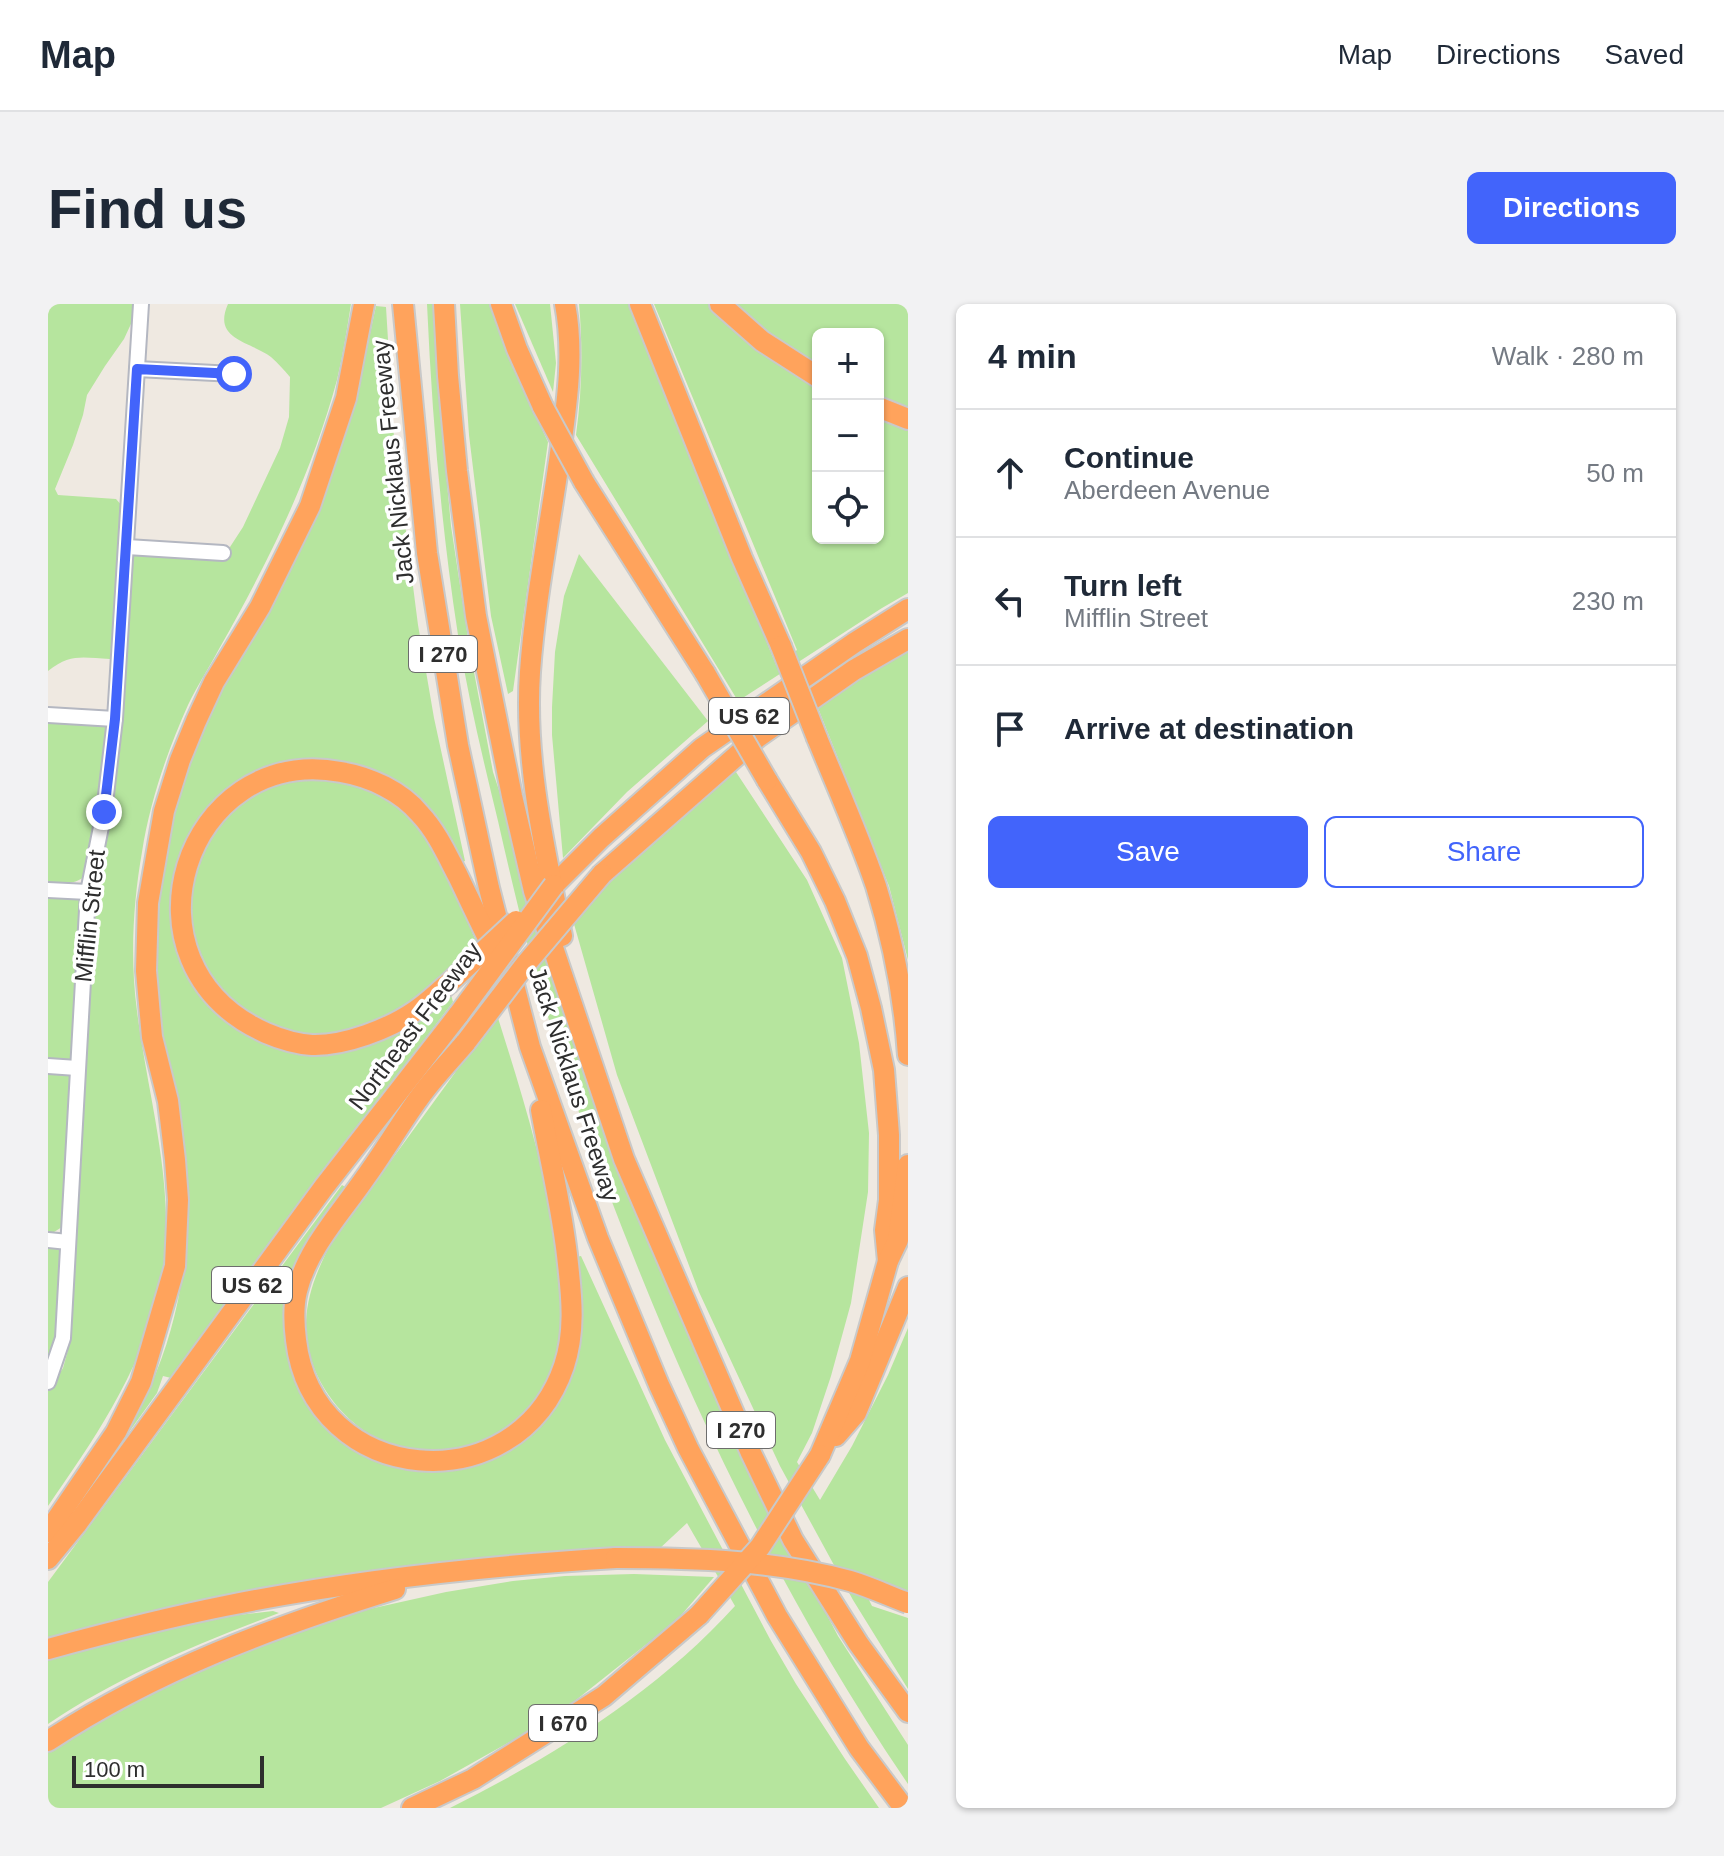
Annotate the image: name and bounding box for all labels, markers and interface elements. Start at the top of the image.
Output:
text: Map [40,34,116,76]
text: Map [1338,39,1392,70]
text: Directions [1436,39,1561,70]
text: Saved [1605,39,1684,70]
button: Directions [1467,172,1676,244]
text: Find us [48,177,247,240]
map controls [812,328,884,544]
button: + [812,328,884,400]
text: 4 min [988,337,1077,375]
street label: Jack Nicklaus Freeway [366,339,419,585]
text: Walk · 280 m [1492,341,1644,371]
route start [216,356,252,392]
button: − [812,400,884,472]
text: Continue [1064,441,1194,474]
icon: ahead [988,451,1032,495]
text: 50 m [1586,458,1644,488]
button: locate [812,472,884,544]
text: Aberdeen Avenue [1064,475,1270,505]
text: Turn left [1064,569,1182,602]
icon: left [988,579,1032,623]
text: 230 m [1572,586,1644,616]
text: Mifflin Street [1064,603,1208,633]
road number: I 270 [409,636,477,672]
road number: US 62 [709,698,789,734]
icon: arrive [988,707,1032,751]
text: Arrive at destination [1064,712,1354,745]
route end [86,794,122,830]
button: Save [988,816,1308,888]
button: Share [1324,816,1644,888]
street label: Mifflin Street [69,848,110,983]
street label: Northeast Freeway [343,937,486,1115]
street label: Jack Nicklaus Freeway [524,963,625,1205]
road number: US 62 [212,1267,292,1303]
road number: I 270 [707,1412,775,1448]
road number: I 670 [529,1705,597,1741]
scale bar [72,1752,264,1788]
text: 100 m [84,1757,145,1782]

